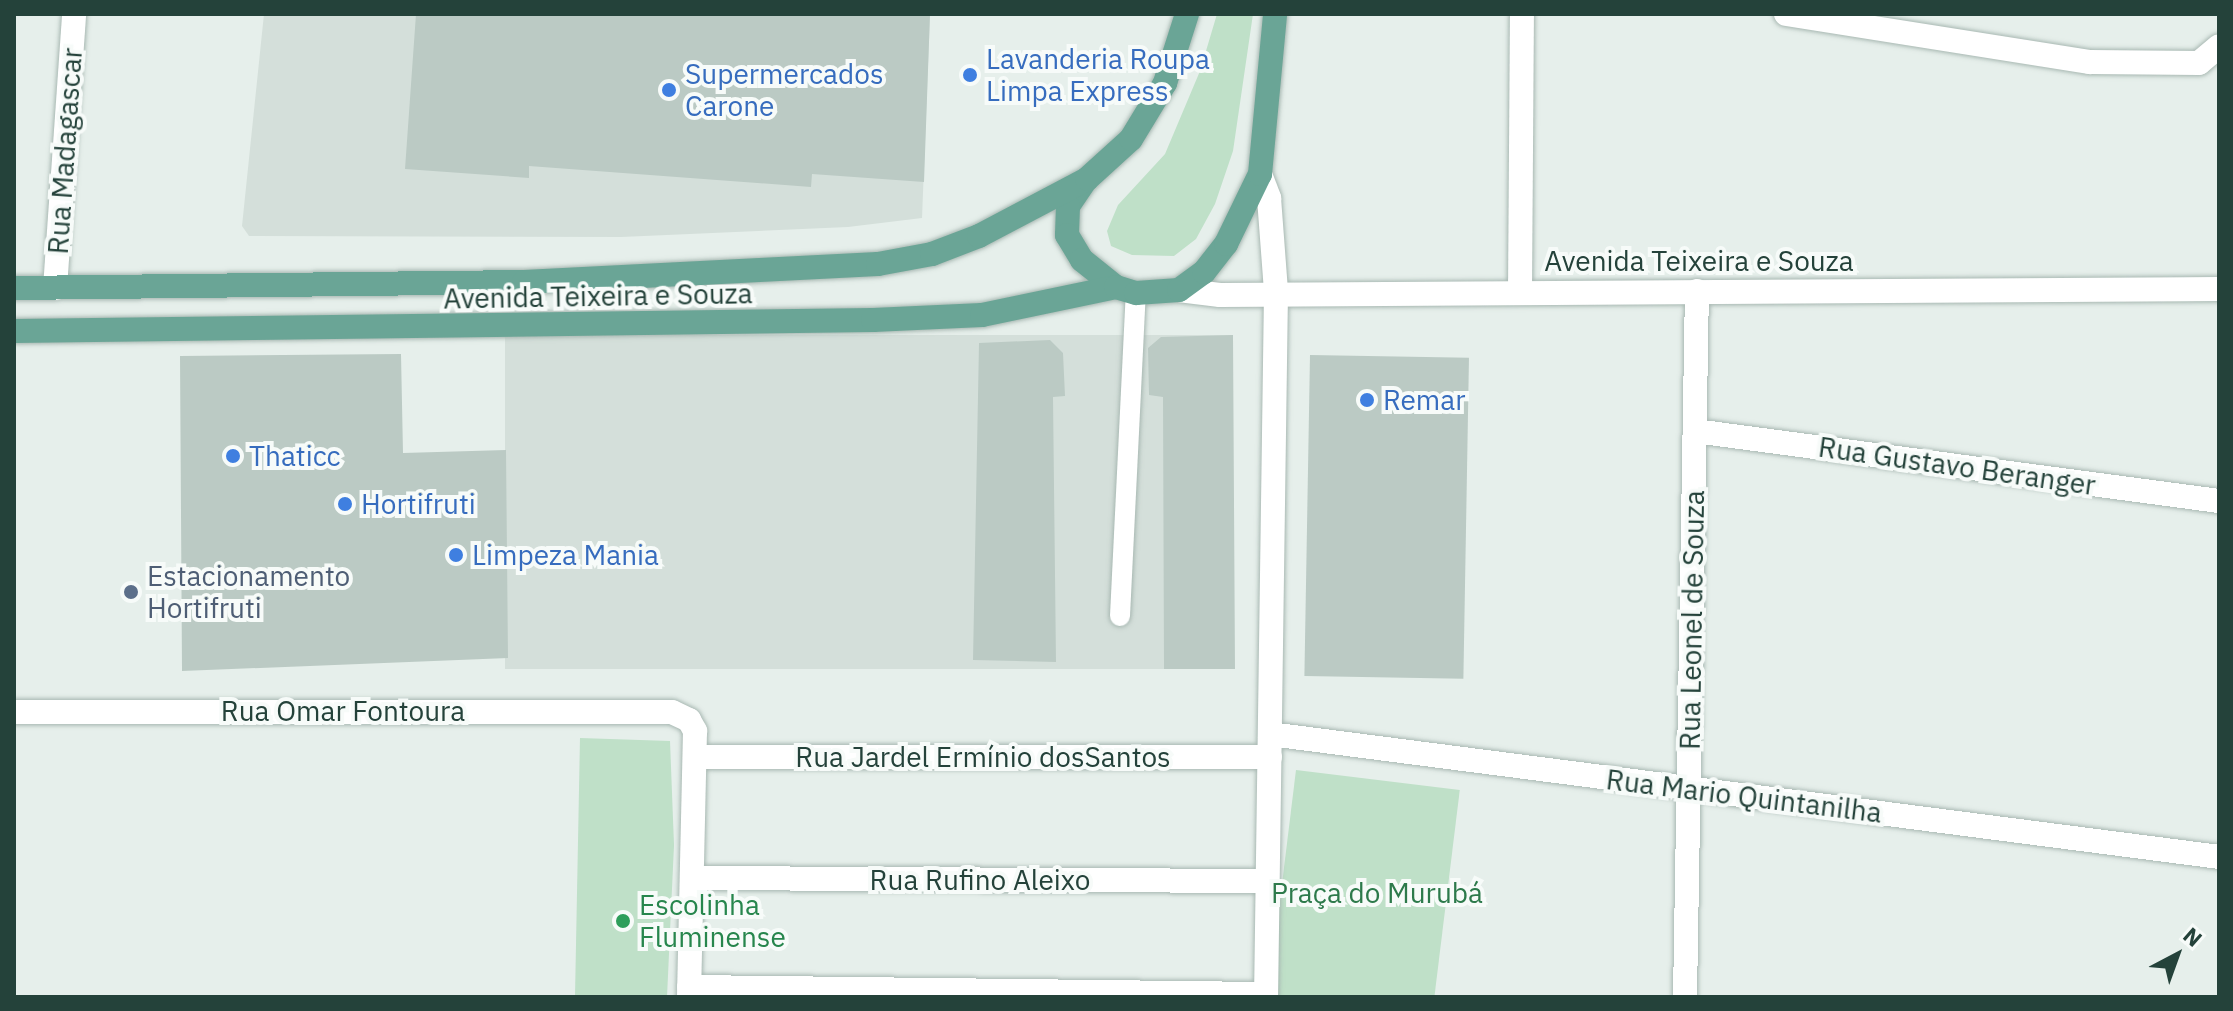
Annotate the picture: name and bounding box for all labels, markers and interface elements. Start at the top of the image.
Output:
place label: Lavanderia Roupa Limpa Express [986,42,1210,108]
street label: Rua Madagascar [41,47,89,255]
place label: Supermercados Carone [685,57,884,123]
marker: Lavanderia Roupa Limpa Express [961,66,979,84]
marker: Supermercados Carone [660,81,678,99]
street label: Avenida Teixeira e Souza [1544,244,1854,278]
street label: Avenida Teixeira e Souza [443,277,753,315]
place label: Remar [1383,383,1466,417]
marker: Remar [1358,391,1376,409]
street label: Rua Gustavo Beranger [1816,430,2098,502]
place label: Thaticc [249,439,341,473]
marker: Thaticc [224,447,242,465]
place label: Hortifruti [361,487,476,521]
street label: Rua Leonel de Souza [1673,490,1711,750]
marker: Hortifruti [336,495,354,513]
place label: Limpeza Mania [472,538,659,572]
marker: Limpeza Mania [447,546,465,564]
place label: Estacionamento Hortifruti [147,559,350,625]
marker: Estacionamento Hortifruti [122,583,140,601]
street label: Rua Omar Fontoura [221,694,465,728]
street label: Rua Jardel Ermínio dosSantos [795,740,1171,774]
street label: Rua Mario Quintanilha [1604,762,1884,830]
street label: Rua Rufino Aleixo [870,863,1090,897]
park label: Praça do Murubá [1271,876,1483,910]
place label: Escolinha Fluminense [639,888,786,954]
marker: Escolinha Fluminense [614,912,632,930]
north arrow [2137,915,2217,995]
text: N [2178,920,2209,953]

